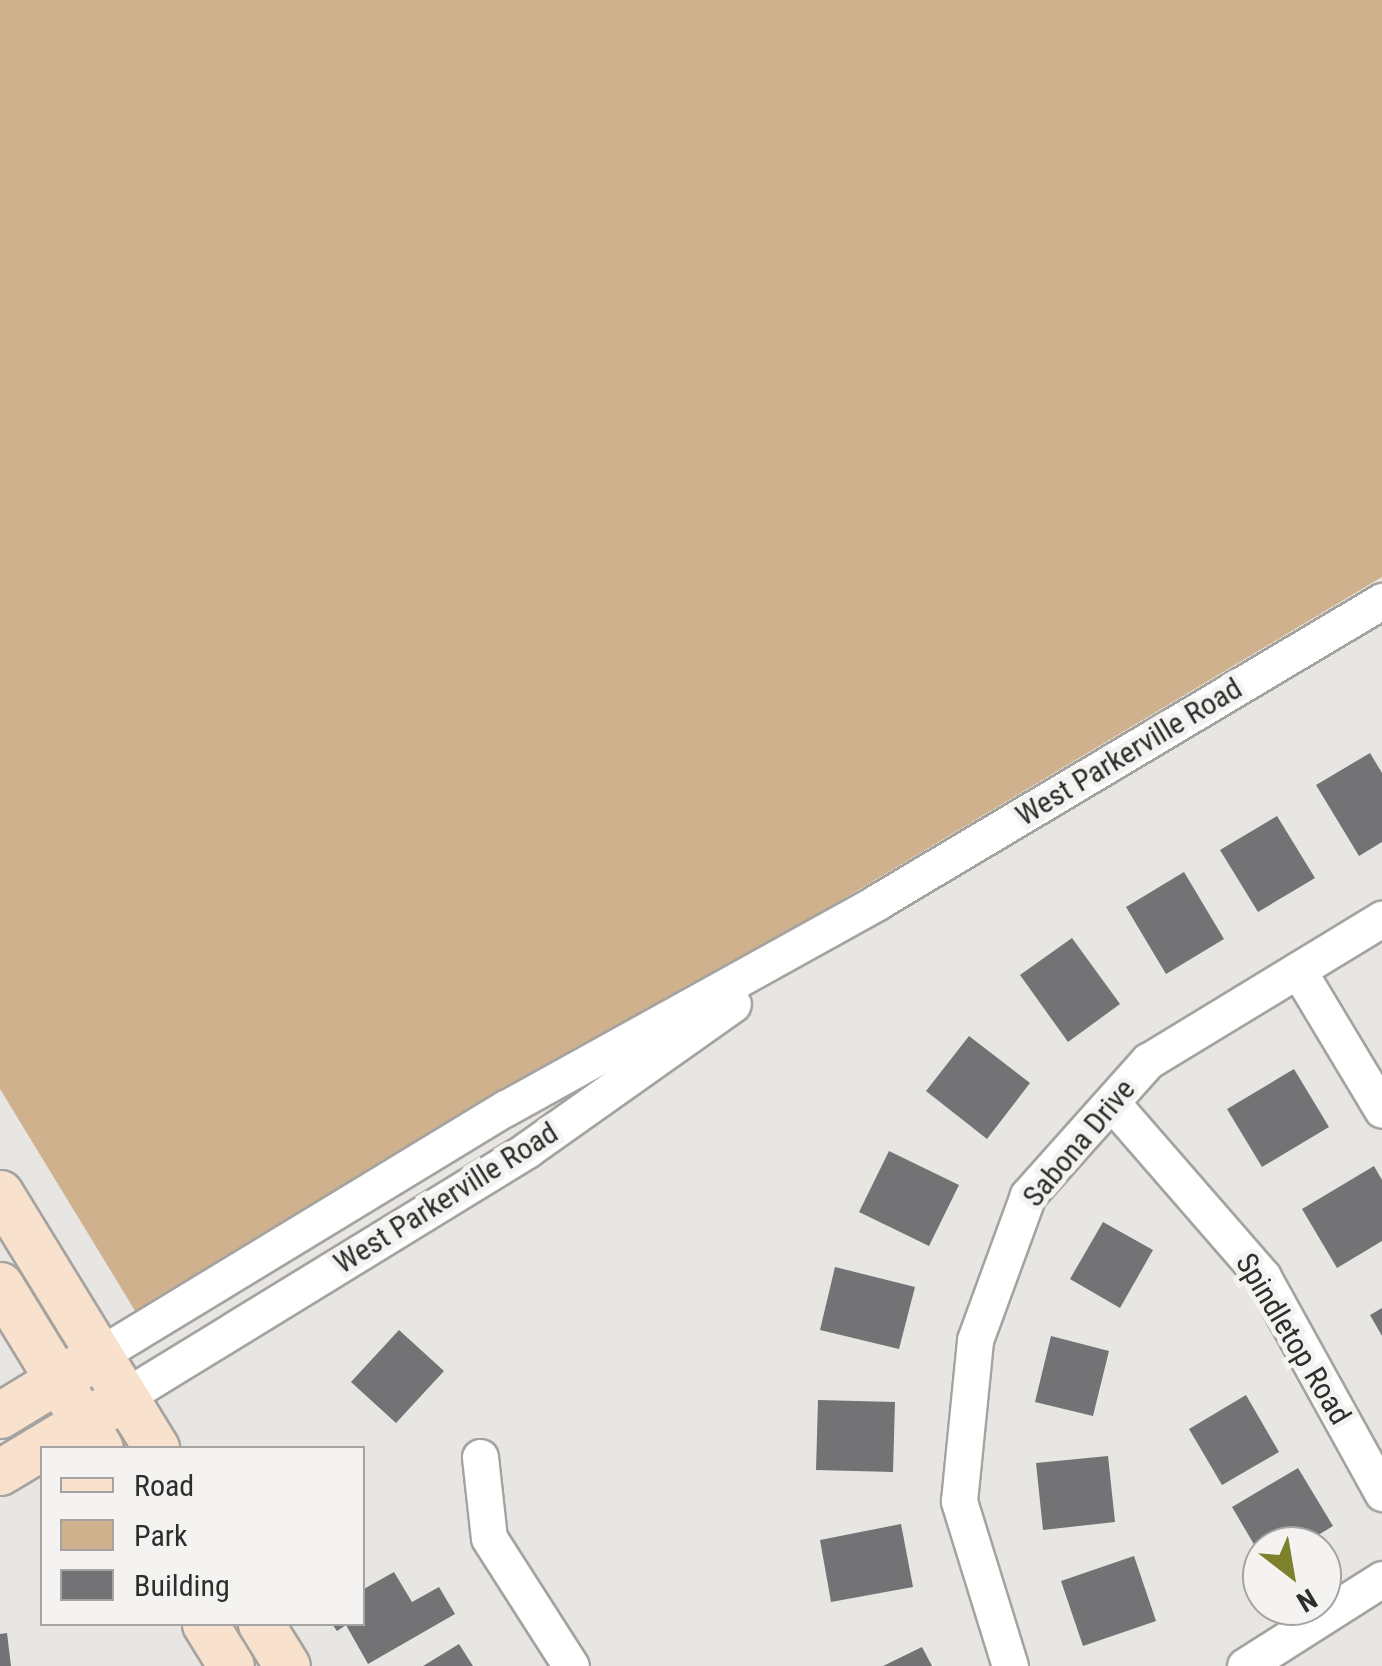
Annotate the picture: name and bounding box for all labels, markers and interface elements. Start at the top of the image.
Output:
street label: West Parkerville Road [1009,670,1249,834]
street label: Sabona Drive [1015,1072,1143,1214]
street label: West Parkerville Road [327,1115,565,1281]
street label: Spindletop Road [1228,1247,1358,1431]
legend [40,1446,365,1626]
text: Road [134,1468,194,1503]
text: Park [134,1518,188,1553]
north arrow [1242,1526,1342,1626]
text: Building [134,1568,230,1603]
text: N [1291,1582,1323,1619]

